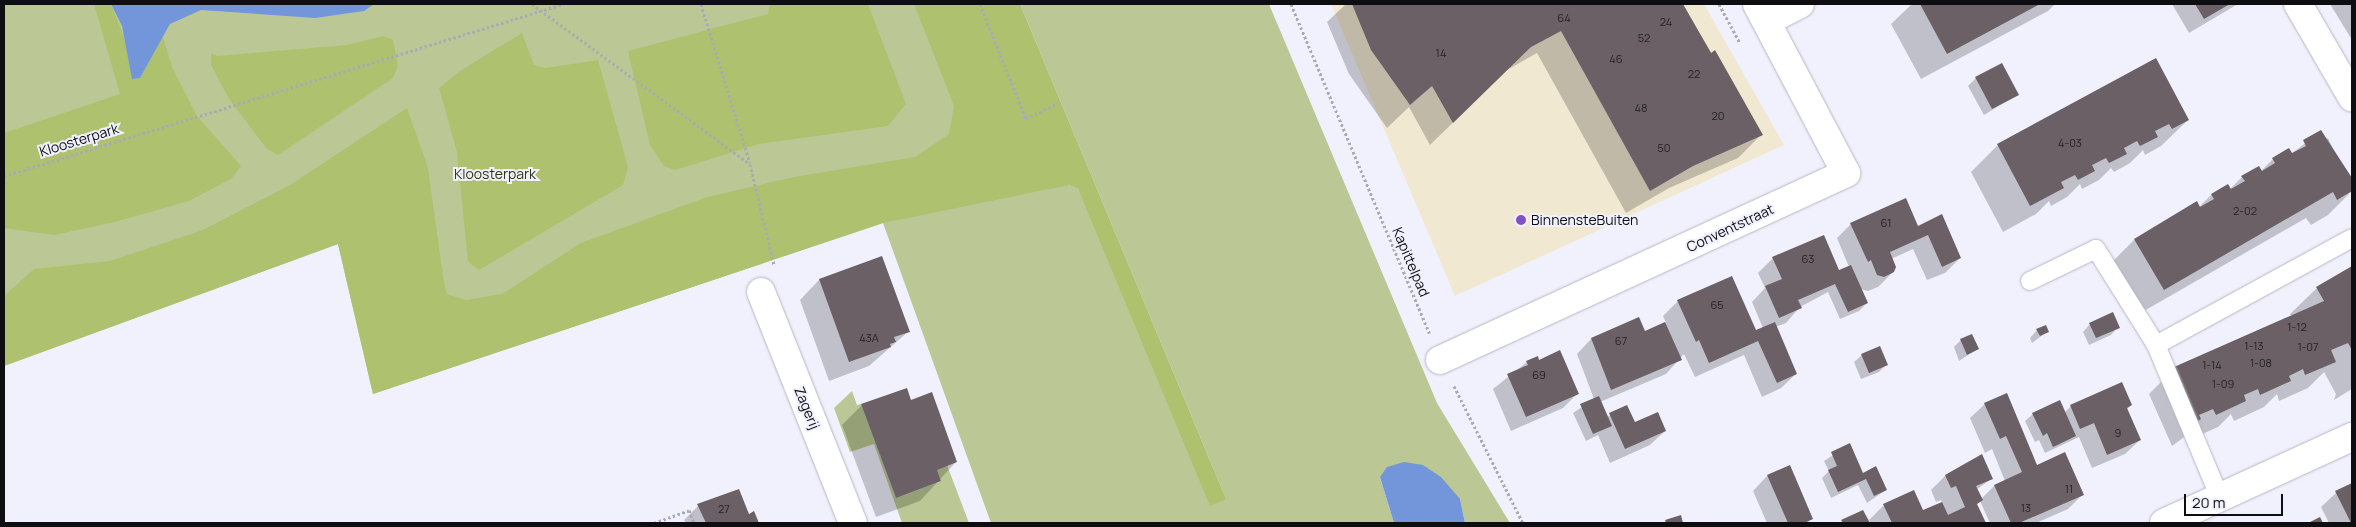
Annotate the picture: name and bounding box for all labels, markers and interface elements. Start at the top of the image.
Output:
house number: 64 [1557,11,1571,25]
house number: 24 [1660,15,1672,29]
house number: 52 [1638,31,1650,45]
house number: 14 [1436,46,1446,60]
house number: 46 [1609,52,1623,66]
house number: 22 [1688,67,1700,81]
house number: 48 [1635,101,1647,115]
house number: 20 [1712,109,1724,123]
street label: Kloosterpark [37,120,121,160]
house number: 4-03 [2058,136,2082,150]
house number: 50 [1657,141,1671,155]
park label: Kloosterpark [454,166,536,182]
street label: Conventstraat [1684,200,1776,256]
house number: 2-02 [2233,204,2257,218]
place label: BinnensteBuiten [1531,212,1638,228]
marker: BinnensteBuiten [1515,214,1527,226]
house number: 61 [1881,216,1891,230]
street label: Kapittelpad [1389,225,1433,299]
house number: 63 [1802,252,1814,266]
house number: 65 [1710,298,1724,312]
house number: 1-12 [2287,320,2307,334]
house number: 43A [859,331,879,345]
house number: 67 [1615,334,1627,348]
house number: 1-13 [2244,339,2264,353]
house number: 1-07 [2297,340,2319,354]
house number: 1-08 [2250,356,2272,370]
house number: 1-14 [2202,358,2222,372]
house number: 69 [1532,368,1546,382]
house number: 1-09 [2212,377,2234,391]
street label: Zagerij [791,384,823,432]
house number: 9 [2115,426,2121,440]
house number: 11 [2065,482,2073,496]
scale bar [2186,484,2285,516]
text: 20 m [2192,492,2225,513]
house number: 13 [2021,501,2031,515]
house number: 27 [718,502,730,516]

